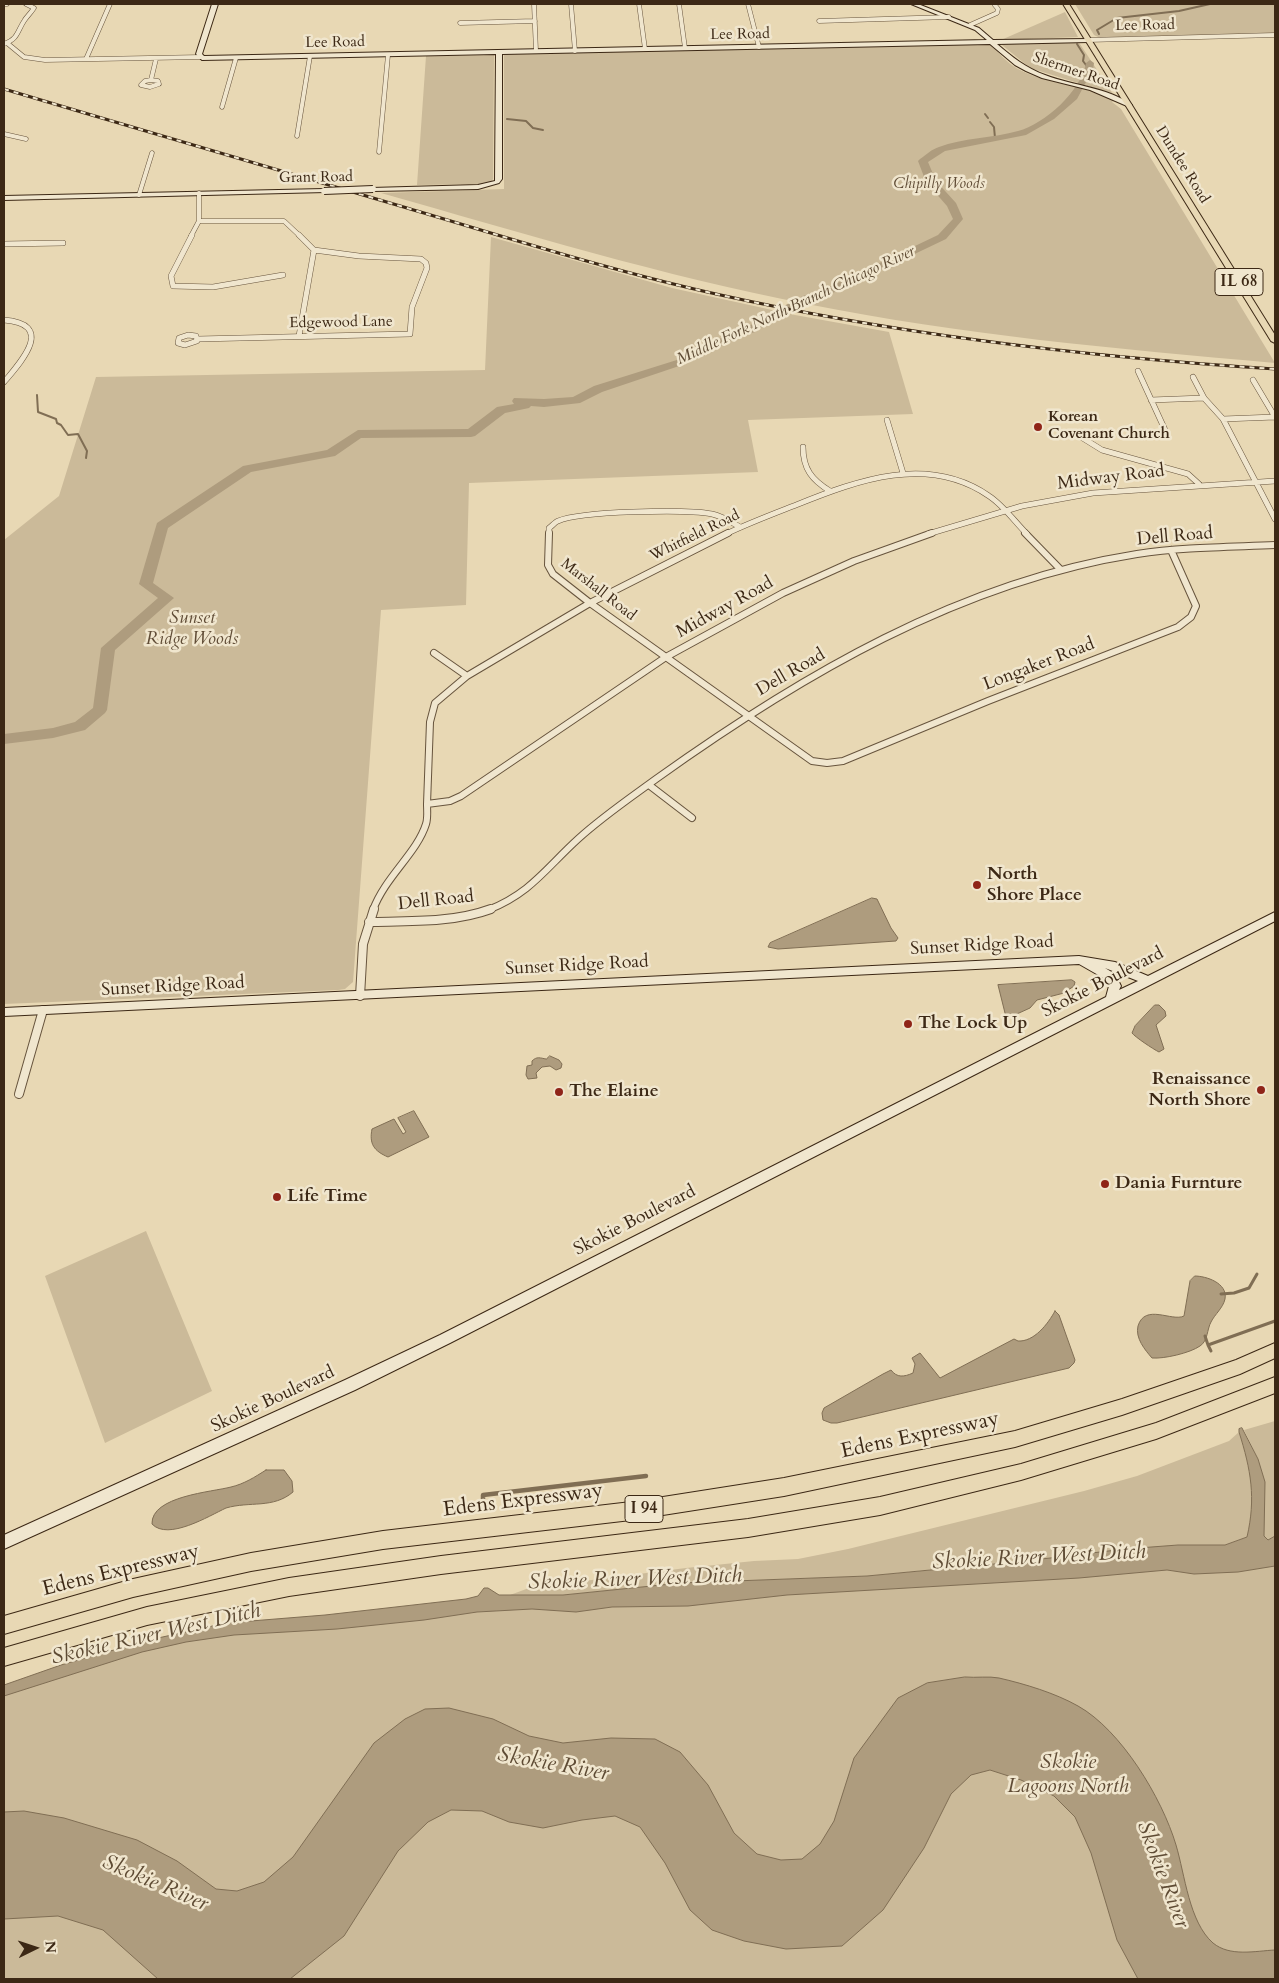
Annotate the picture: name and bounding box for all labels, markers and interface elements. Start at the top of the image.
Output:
street label: Lee Road [1115,16,1175,36]
street label: Lee Road [710,25,770,45]
street label: Lee Road [305,33,365,53]
street label: Shermer Road [1031,49,1121,95]
street label: Dundee Road [1151,123,1213,207]
street label: Grant Road [279,168,353,188]
park label: Chipilly Woods [893,176,985,194]
water label: Middle Fork North Branch Chicago River [674,242,918,370]
road number: IL 68 [1215,268,1263,296]
street label: Edgewood Lane [289,313,393,333]
place label: Korean Covenant Church [1048,409,1170,444]
marker: Korean Covenant Church [1032,421,1044,433]
street label: Midway Road [1056,461,1166,495]
street label: Whitfield Road [647,506,743,566]
street label: Dell Road [1136,523,1214,551]
street label: Marshall Road [557,555,639,625]
street label: Midway Road [673,572,777,644]
park label: Sunset Ridge Woods [146,608,238,650]
street label: Longaker Road [980,634,1098,696]
street label: Dell Road [753,645,829,701]
place label: North Shore Place [987,864,1082,906]
marker: North Shore Place [971,879,983,891]
street label: Dell Road [397,886,475,916]
street label: Sunset Ridge Road [910,931,1054,961]
street label: Skokie Boulevard [1039,943,1167,1023]
street label: Sunset Ridge Road [505,951,649,981]
street label: Sunset Ridge Road [101,972,245,1002]
place label: The Lock Up [918,1013,1027,1035]
marker: The Lock Up [902,1018,914,1030]
place label: Renaissance North Shore [1149,1069,1251,1112]
place label: The Elaine [569,1081,659,1103]
marker: Renaissance North Shore [1255,1084,1267,1096]
marker: The Elaine [553,1086,565,1098]
place label: Dania Furnture [1115,1173,1242,1195]
marker: Dania Furnture [1099,1178,1111,1190]
street label: Skokie Boulevard [571,1181,699,1261]
place label: Life Time [287,1186,368,1208]
marker: Life Time [271,1191,283,1203]
street label: Skokie Boulevard [208,1362,338,1438]
street label: Edens Expressway [839,1407,1001,1465]
street label: Edens Expressway [442,1479,604,1523]
road number: I 94 [625,1496,663,1522]
street label: Edens Expressway [40,1539,202,1603]
water label: Skokie River West Ditch [931,1539,1147,1577]
water label: Skokie River West Ditch [528,1563,742,1597]
water label: Skokie River West Ditch [49,1598,263,1672]
water label: Skokie River [495,1742,611,1788]
park label: Skokie Lagoons North [1007,1750,1129,1800]
water label: Skokie River [1130,1818,1194,1932]
water label: Skokie River [98,1850,212,1918]
north arrow [10,1923,60,1973]
text: N [41,1940,60,1954]

